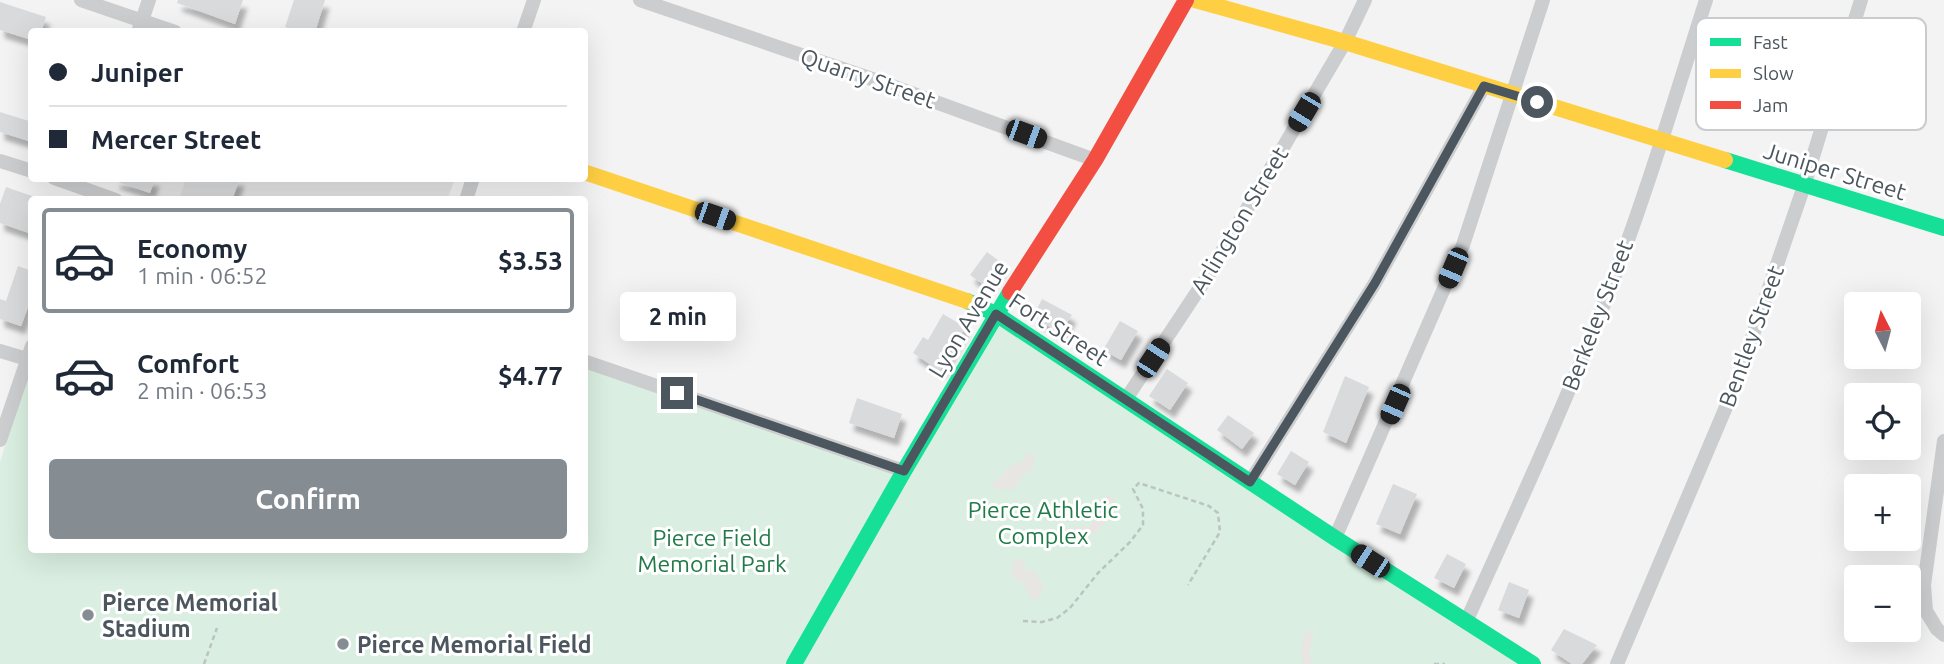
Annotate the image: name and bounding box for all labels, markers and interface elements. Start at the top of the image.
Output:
legend [1696,18,1926,130]
text: Fast [1753,31,1788,53]
street label: Quarry Street [797,43,939,113]
text: Juniper [91,58,183,87]
text: Slow [1753,62,1794,84]
route start [1521,86,1553,118]
car [1285,89,1324,135]
text: Jam [1753,94,1789,116]
car [1003,117,1050,151]
text: Mercer Street [91,125,261,154]
street label: Juniper Street [1761,137,1909,205]
street label: Arlington Street [1185,142,1293,298]
car [692,199,739,233]
icon: car [53,229,116,292]
text: Economy [137,234,247,263]
street label: Berkeley Street [1557,236,1637,394]
car [1436,245,1471,291]
text: $3.53 [498,246,563,275]
street label: Lyon Avenue [923,256,1013,382]
street label: Bentley Street [1714,262,1788,410]
text: 1 min · 06:52 [137,263,268,288]
street label: Fort Street [1005,288,1113,370]
callout: 2 min [619,292,735,340]
north arrow [1844,292,1922,369]
map controls [1844,292,1921,642]
text: 2 min [649,304,707,329]
car [1133,335,1174,381]
icon: car [53,344,116,407]
text: Comfort [137,349,240,378]
text: $4.77 [498,361,563,390]
route end [661,377,693,409]
text: 2 min · 06:53 [137,378,268,403]
car [1377,381,1414,427]
button: locate [1844,383,1921,460]
button: Confirm [49,459,567,539]
button: + [1844,474,1921,551]
park label: Pierce Athletic Complex [968,497,1119,548]
park label: Pierce Field Memorial Park [637,525,787,576]
car [1347,541,1394,581]
button: − [1844,565,1921,642]
place label: Pierce Memorial Stadium [102,590,278,641]
marker: Pierce Memorial Stadium [80,607,96,623]
place label: Pierce Memorial Field [357,632,591,657]
marker: Pierce Memorial Field [335,636,351,652]

